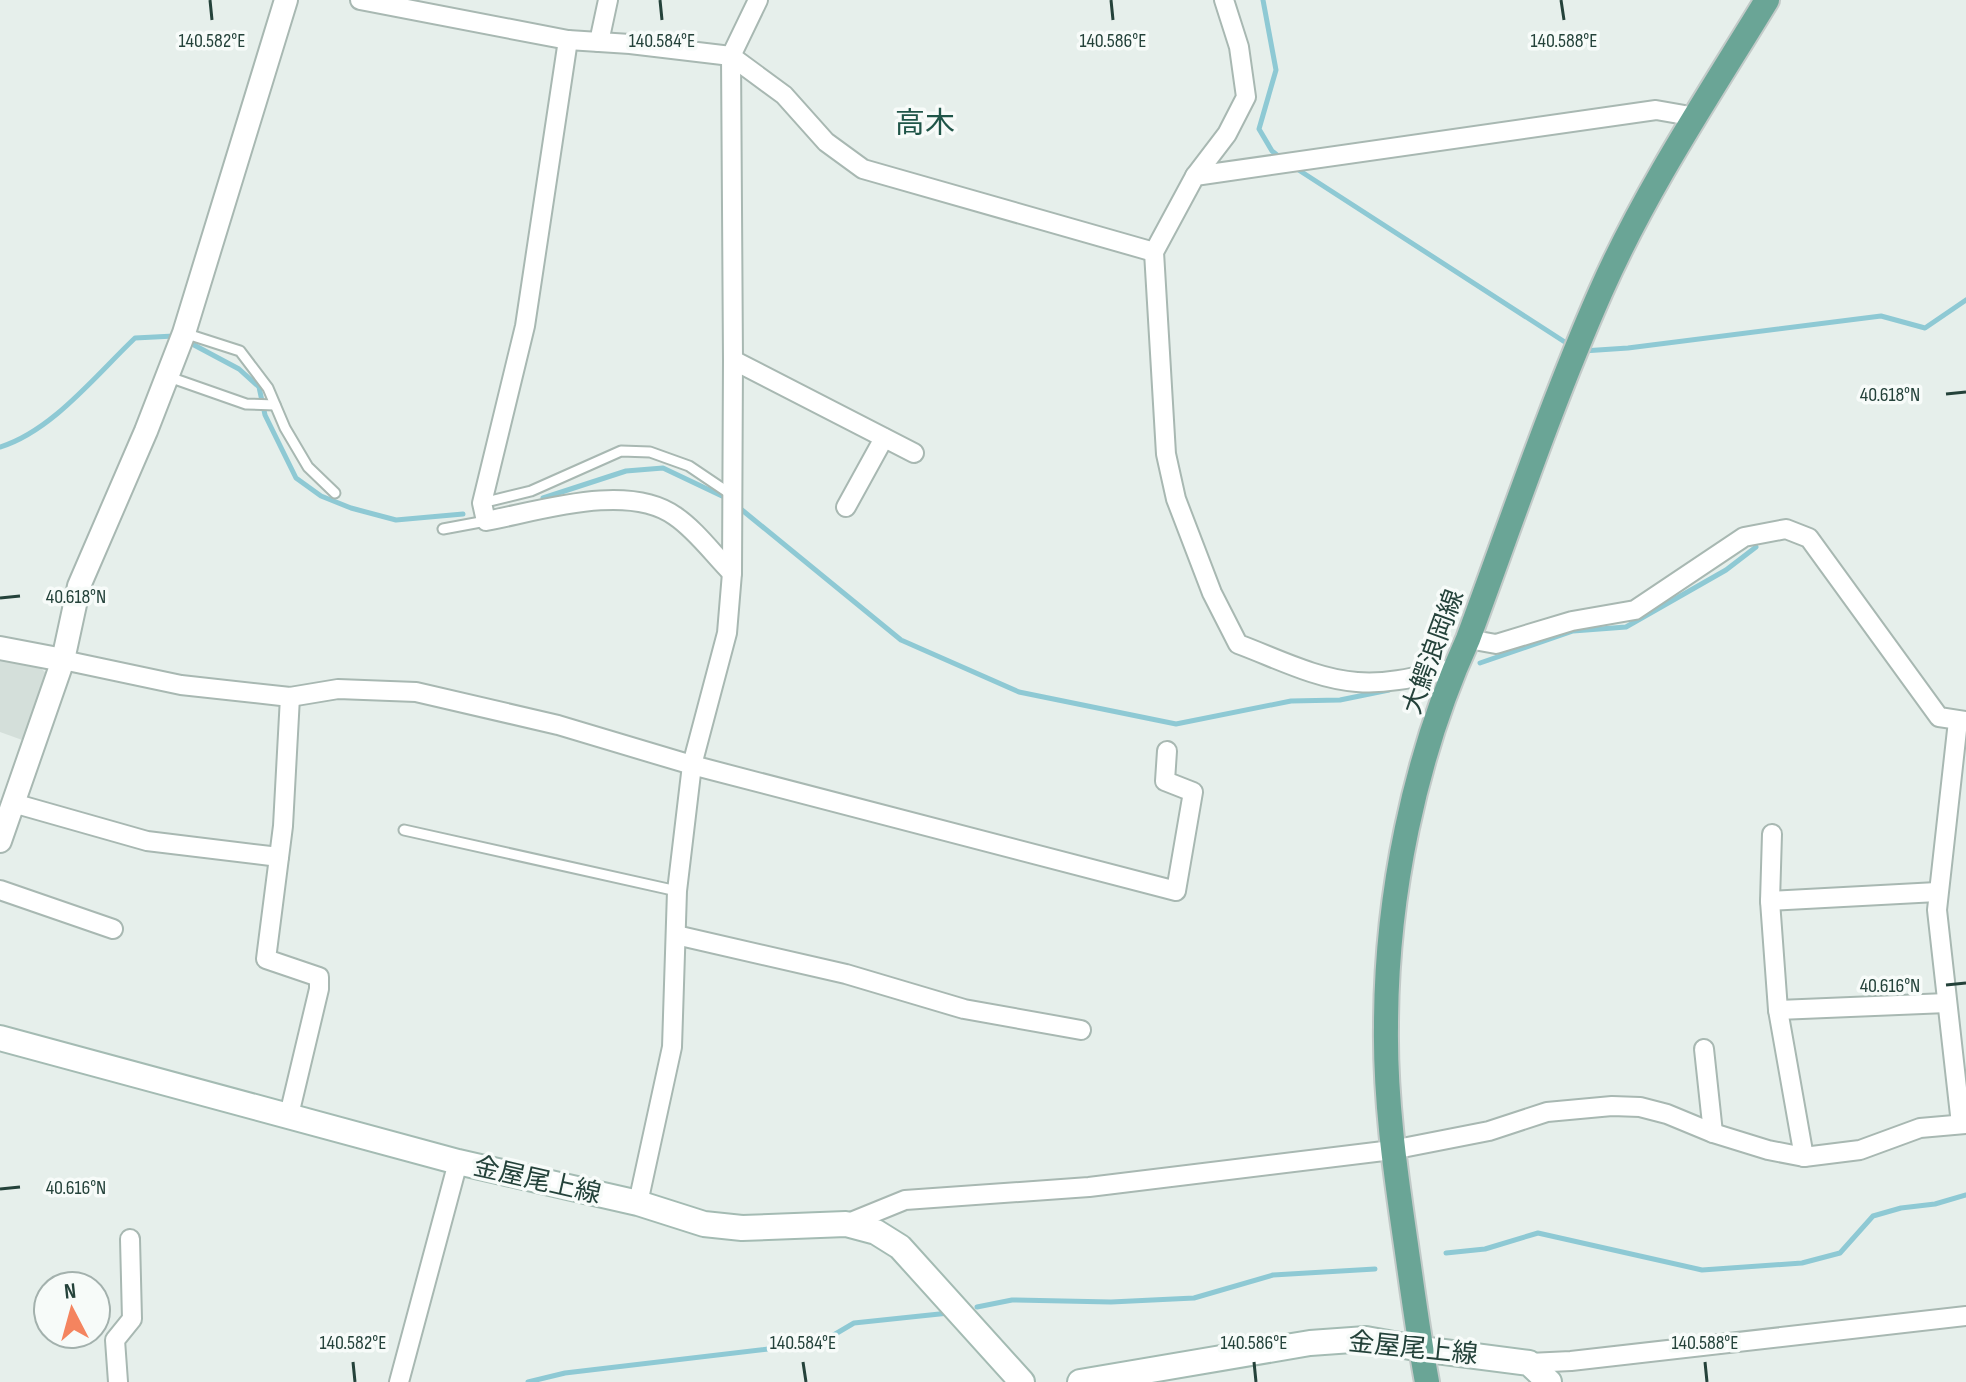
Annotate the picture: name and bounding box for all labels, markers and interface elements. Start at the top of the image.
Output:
text: 140.582°E [179,29,245,53]
text: 140.584°E [629,29,695,53]
text: 140.586°E [1079,29,1147,53]
text: 140.588°E [1531,29,1597,53]
district label: 高木 [895,106,955,142]
text: 40.618°N [1860,383,1920,407]
text: 40.618°N [46,585,106,609]
street label: 大鰐浪岡線 [1397,586,1471,718]
text: 40.616°N [1860,974,1920,998]
street label: 金屋尾上線 [470,1151,604,1211]
text: 40.616°N [46,1176,106,1200]
north arrow [32,1270,112,1350]
text: N [63,1278,77,1306]
street label: 金屋尾上線 [1347,1327,1479,1371]
text: 140.582°E [320,1331,386,1355]
text: 140.584°E [770,1331,836,1355]
text: 140.586°E [1220,1331,1288,1355]
text: 140.588°E [1672,1331,1738,1355]

